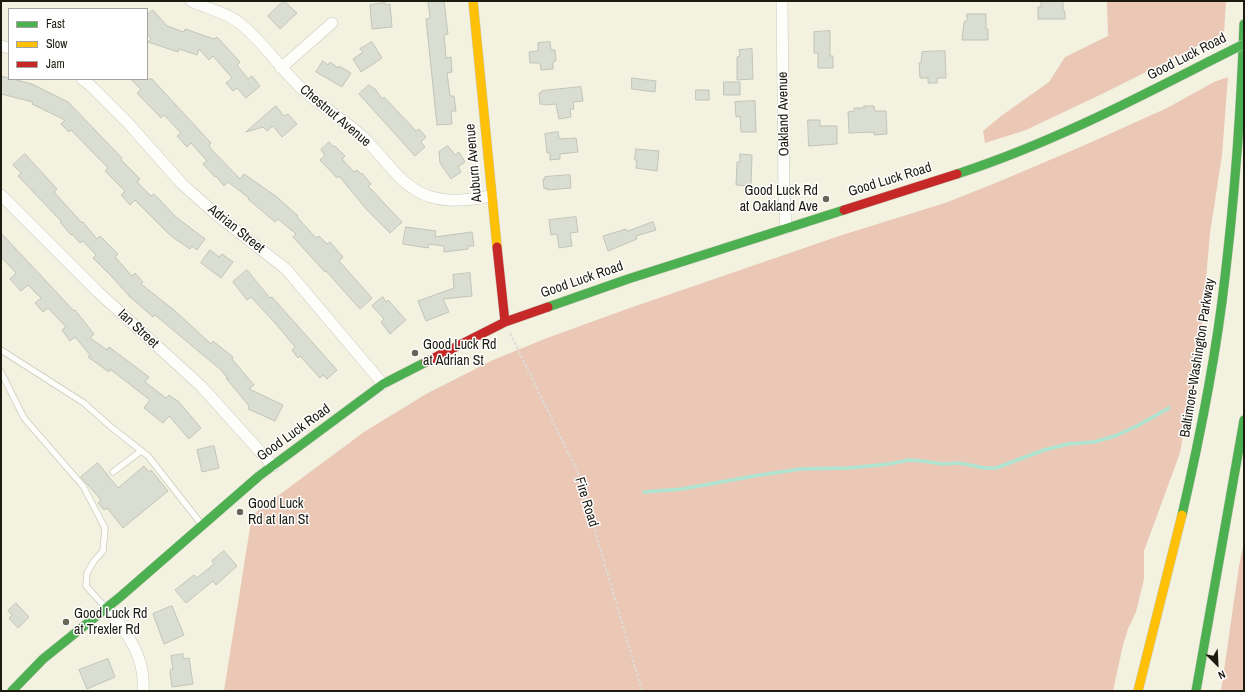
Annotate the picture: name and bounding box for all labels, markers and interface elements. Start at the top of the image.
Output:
legend [8,8,148,80]
text: Fast [46,16,65,32]
street label: Good Luck Road [1145,30,1229,84]
text: Slow [46,36,67,52]
text: Jam [46,56,65,72]
street label: Oakland Avenue [775,72,793,156]
street label: Chestnut Avenue [296,81,374,151]
street label: Auburn Avenue [462,123,486,203]
street label: Good Luck Road [846,159,934,201]
place label: Good Luck Rd at Oakland Ave [740,183,818,216]
marker: Good Luck Rd at Oakland Ave [821,194,831,204]
street label: Adrian Street [204,201,268,257]
street label: Good Luck Road [539,258,625,302]
street label: Baltimore-Washington Parkway [1177,277,1219,439]
street label: Ian Street [114,306,162,352]
place label: Good Luck Rd at Adrian St [423,337,496,370]
marker: Good Luck Rd at Adrian St [410,348,420,358]
street label: Good Luck Road [254,401,334,465]
street label: Fire Road [571,475,601,529]
place label: Good Luck Rd at Ian St [248,496,309,528]
marker: Good Luck Rd at Ian St [235,507,245,517]
place label: Good Luck Rd at Trexler Rd [74,606,147,638]
marker: Good Luck Rd at Trexler Rd [61,617,71,627]
north arrow [1197,644,1237,684]
text: N [1216,667,1228,683]

